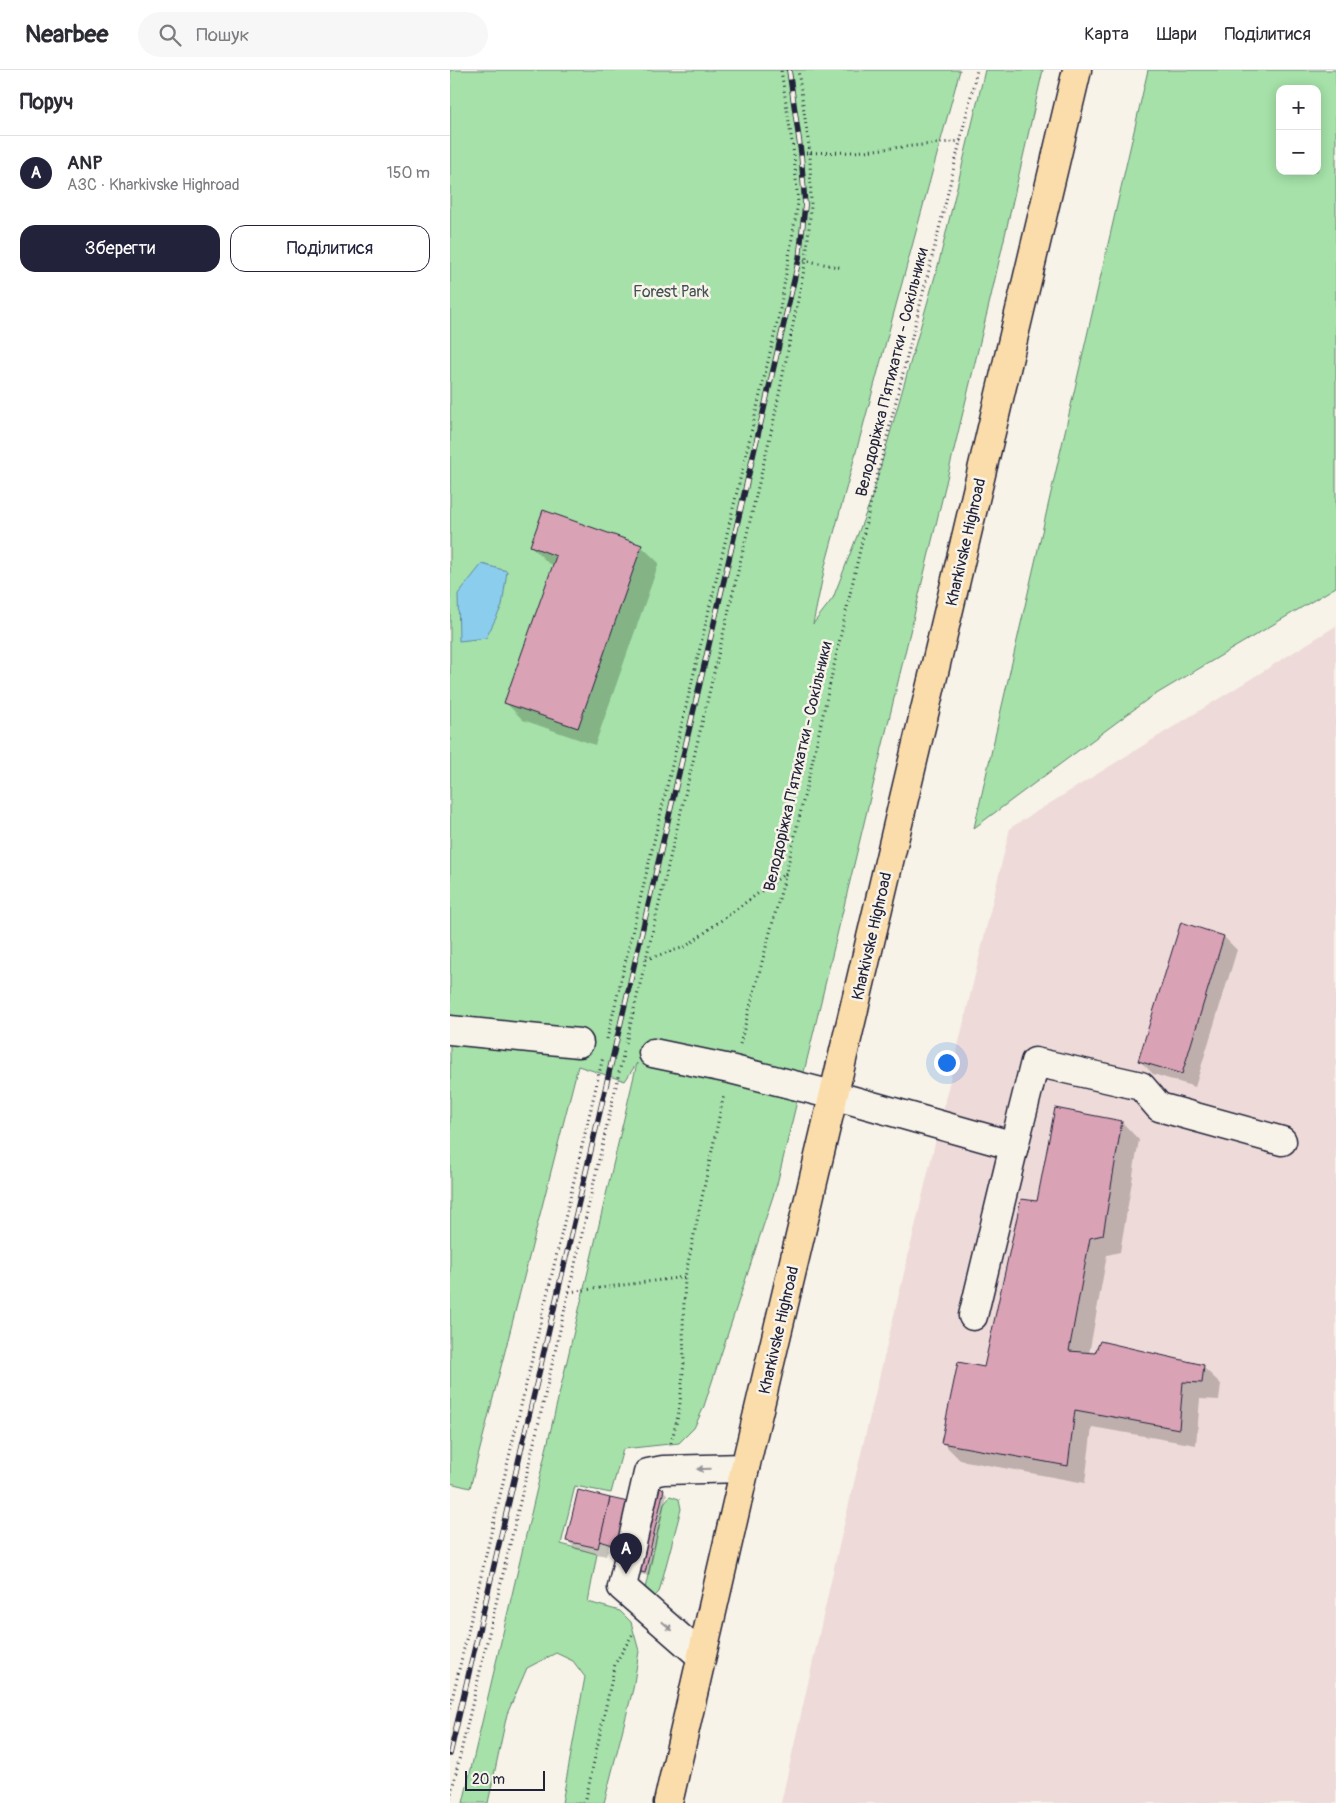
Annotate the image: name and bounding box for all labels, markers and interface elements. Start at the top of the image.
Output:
search box [138,12,488,57]
text: Nearbee [25,20,108,49]
icon: search [156,21,184,49]
text: Пошук [196,23,249,47]
text: Карта [1084,23,1129,46]
text: Шари [1157,23,1196,46]
text: Поділитися [1224,23,1311,46]
map controls [1276,85,1321,175]
button: + [1276,85,1321,130]
text: Поруч [20,89,73,116]
button: − [1276,130,1321,175]
text: ANP [67,151,103,175]
text: A [31,163,41,183]
text: 150 m [386,163,430,183]
text: АЗС · Kharkivske Highroad [67,175,240,195]
button: Зберегти [20,225,220,272]
button: Поділитися [230,225,430,272]
street label: Велодоріжка П'ятихатки - Сокільники [851,246,933,499]
park label: Forest Park [633,282,709,302]
street label: Kharkivske Highroad [942,476,990,608]
street label: Велодоріжка П'ятихатки - Сокільники [759,639,836,893]
street label: Kharkivske Highroad [848,870,896,1002]
your location [934,1050,960,1076]
street label: Kharkivske Highroad [755,1264,803,1396]
one-way arrow [696,1465,712,1473]
pin: A [610,1533,642,1574]
one-way arrow [661,1621,674,1632]
scale bar [465,1768,545,1791]
text: 20 m [472,1771,505,1788]

